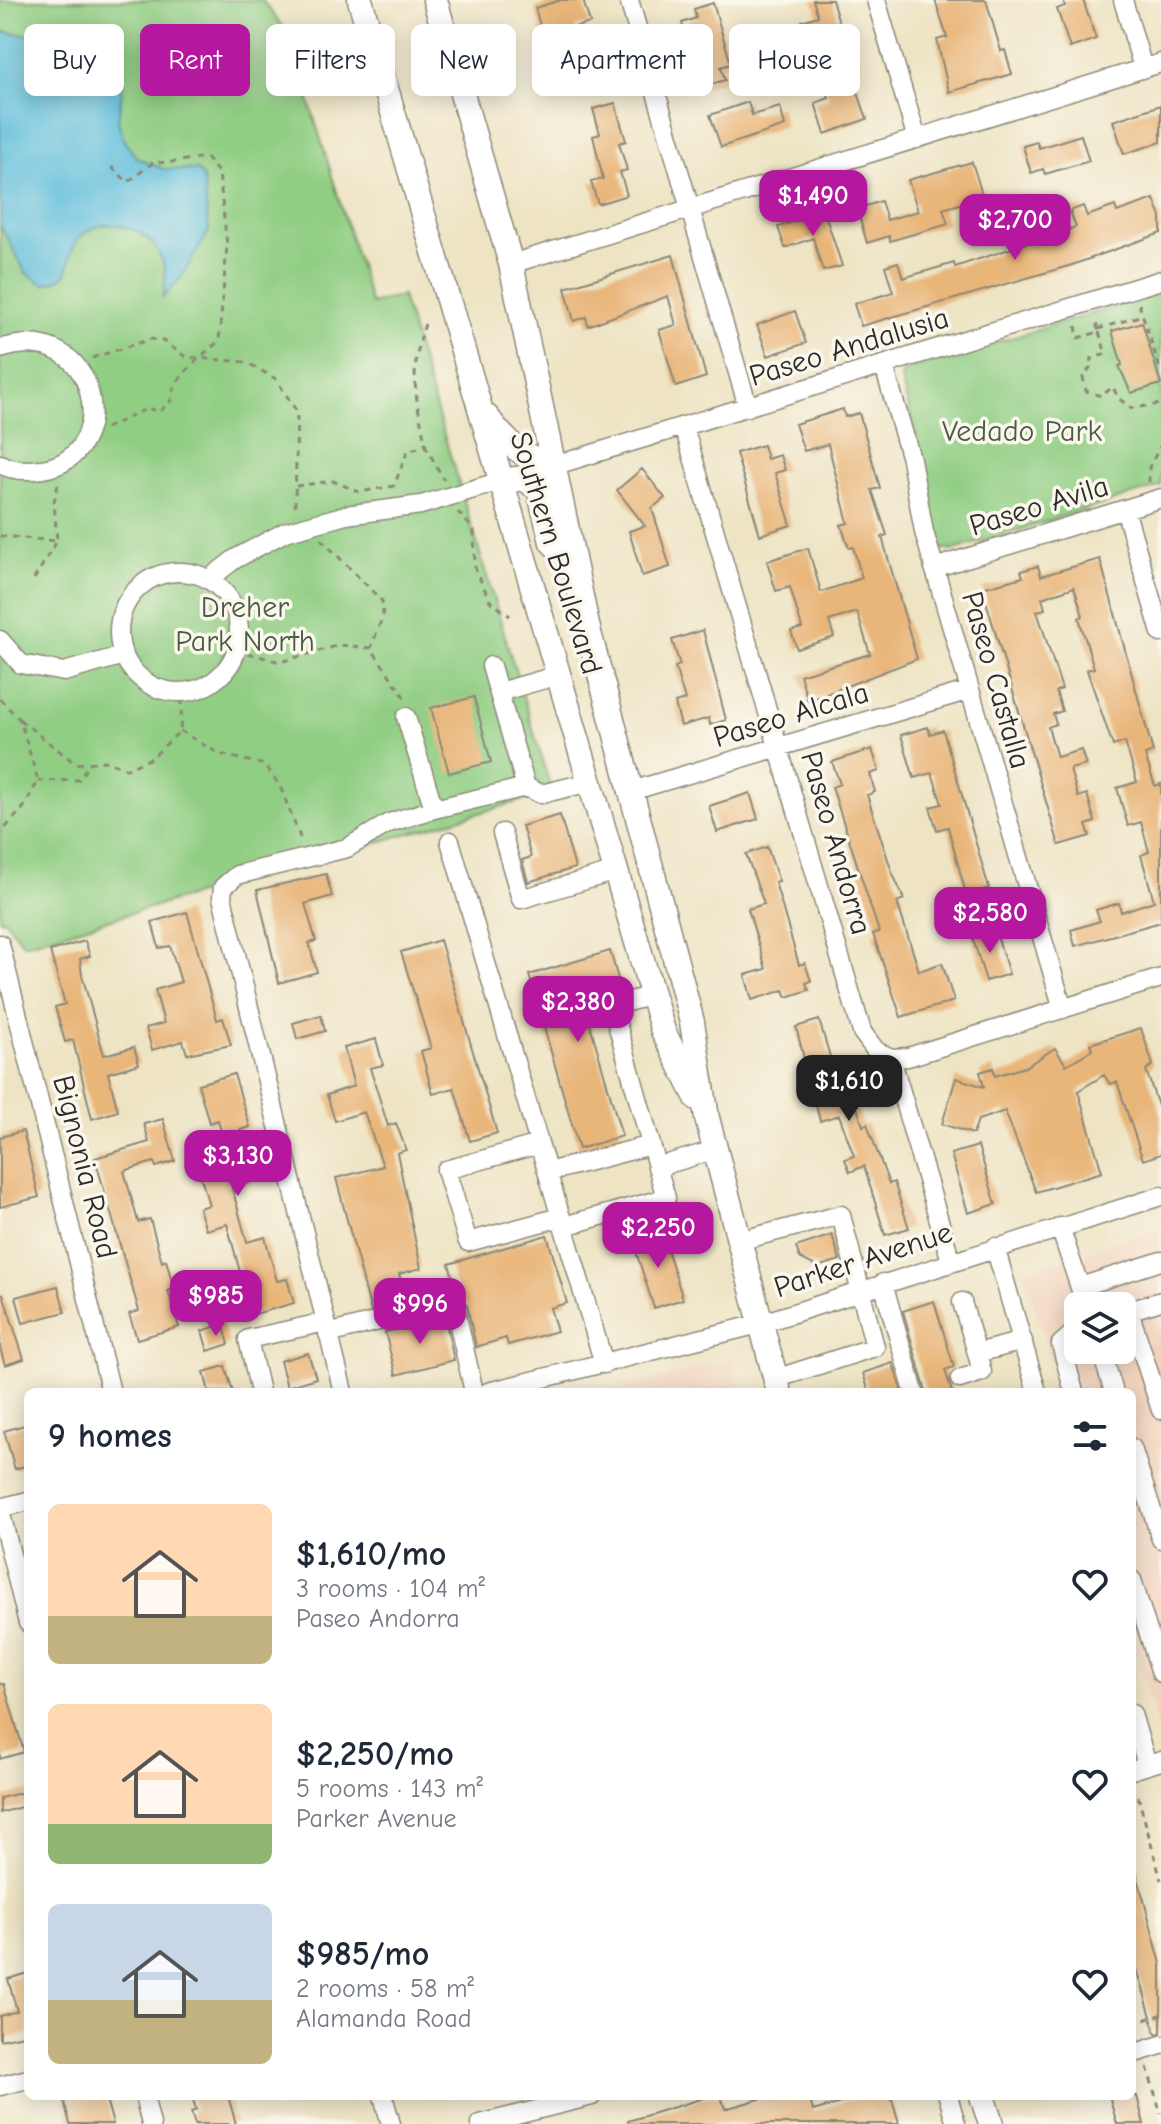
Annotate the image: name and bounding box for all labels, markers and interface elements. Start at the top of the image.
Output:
chip: Buy [24,24,124,96]
chip: Rent [140,24,250,96]
chip: Filters [266,24,395,96]
chip: New [411,24,516,96]
chip: Apartment [532,24,713,96]
chip: House [729,24,860,96]
pin: $1,490 [748,170,878,238]
text: $1,490 [777,181,849,211]
pin: $2,700 [950,194,1080,262]
text: $2,700 [977,205,1053,235]
street label: Paseo Andalusia [745,300,953,394]
park label: Vedado Park [942,414,1102,449]
street label: Southern Boulevard [502,428,610,678]
street label: Paseo Avila [965,468,1113,544]
street label: Paseo Castalla [954,587,1038,773]
park label: Dreher Park North [175,590,315,659]
street label: Paseo Alcala [709,675,873,755]
street label: Paseo Andorra [793,747,879,939]
pin: $2,580 [925,887,1055,955]
text: $2,580 [952,898,1028,928]
pin: $2,380 [513,976,643,1044]
text: $2,380 [541,987,615,1017]
pin: $1,610 [784,1055,914,1123]
text: $1,610 [814,1066,884,1096]
street label: Bignonia Road [45,1072,125,1262]
pin: $3,130 [173,1130,303,1198]
text: $3,130 [202,1141,274,1171]
pin: $2,250 [593,1202,723,1270]
text: $2,250 [620,1213,696,1243]
street label: Parker Avenue [770,1215,956,1305]
pin: $985 [169,1270,263,1338]
pin: $996 [373,1278,467,1346]
text: $985 [188,1281,244,1311]
text: $996 [392,1289,448,1319]
map controls [1064,1292,1136,1364]
button: layers [1064,1292,1136,1364]
icon: filters [1068,1414,1112,1458]
text: 9 homes [48,1416,172,1456]
text: $1,610/mo [296,1534,446,1574]
icon: home [112,1536,208,1632]
icon: heart [1068,1562,1112,1606]
text: 3 rooms · 104 m² [296,1574,485,1604]
text: Paseo Andorra [296,1604,460,1634]
text: $2,250/mo [296,1734,454,1774]
icon: home [112,1736,208,1832]
icon: heart [1068,1762,1112,1806]
text: 5 rooms · 143 m² [296,1774,483,1804]
text: Parker Avenue [296,1804,456,1834]
text: $985/mo [296,1934,429,1974]
icon: home [112,1936,208,2032]
icon: heart [1068,1962,1112,2006]
text: 2 rooms · 58 m² [296,1974,474,2004]
text: Alamanda Road [296,2004,472,2034]

